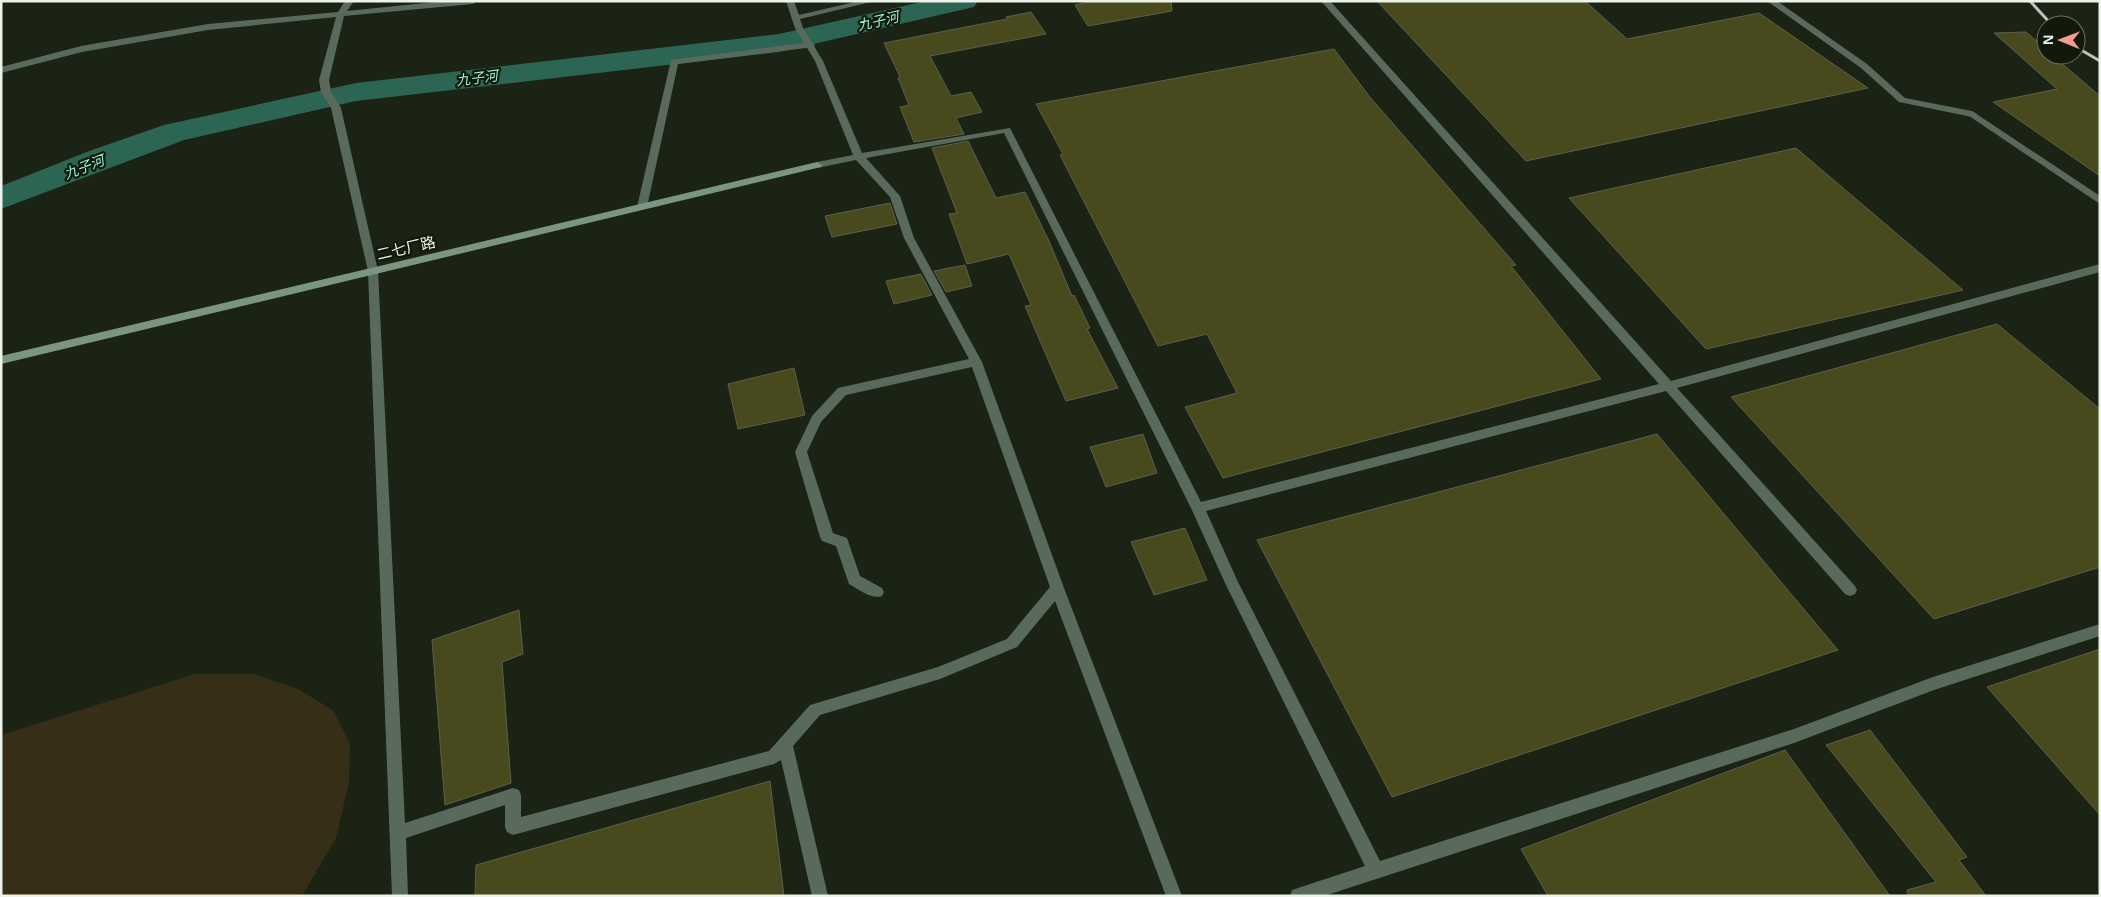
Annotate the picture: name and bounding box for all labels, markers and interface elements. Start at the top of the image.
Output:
water label: 九子河 [856,8,903,34]
north arrow [2036,15,2086,65]
text: N [2040,35,2056,45]
water label: 九子河 [455,67,502,88]
water label: 九子河 [62,151,109,182]
street label: 二七厂路 [375,233,437,263]

